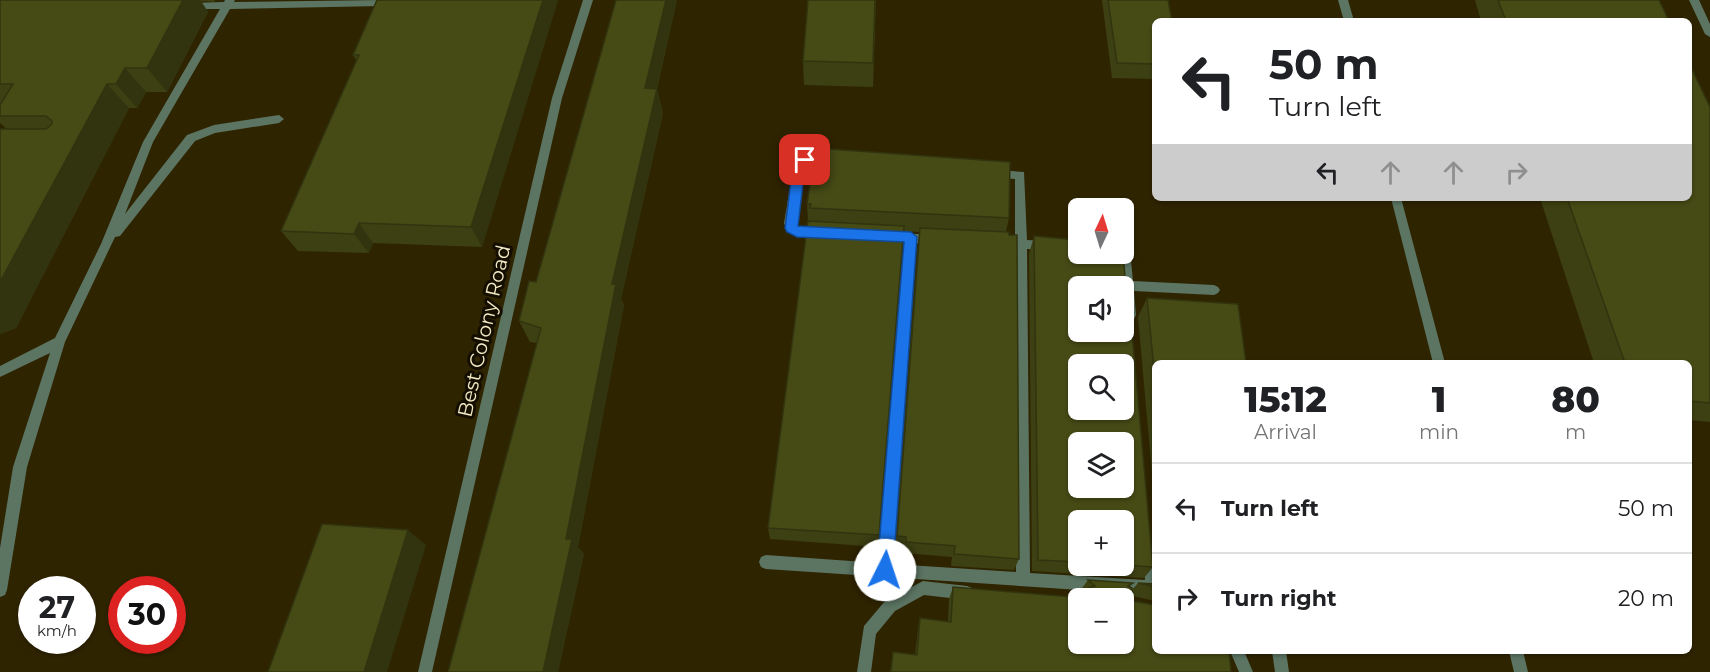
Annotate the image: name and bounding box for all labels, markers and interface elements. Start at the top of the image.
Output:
text: 50 m [1269,38,1378,90]
icon: left [1170,42,1248,120]
text: Turn left [1269,90,1382,123]
pin [779,134,830,185]
icon: arrive [788,143,821,176]
icon: left [1311,156,1344,189]
icon: ahead [1374,156,1407,189]
icon: ahead [1437,156,1470,189]
icon: right [1500,156,1533,189]
north arrow [1068,198,1134,264]
map controls [1068,198,1134,654]
street label: Best Colony Road [453,243,515,419]
button: sound [1068,276,1134,342]
button: search [1068,354,1134,420]
text: 15:12 [1244,377,1327,421]
text: 1 [1432,377,1446,421]
text: 80 [1551,377,1600,421]
text: Arrival [1254,420,1317,444]
text: min [1419,420,1459,444]
text: m [1565,420,1586,444]
button: layers [1068,432,1134,498]
icon: left [1170,492,1203,525]
text: Turn left [1221,495,1319,522]
text: 50 m [1618,495,1674,522]
button: + [1068,510,1134,576]
position arrow [853,538,917,602]
speed limit sign: 30 [108,576,186,654]
icon: right [1170,582,1203,615]
text: Turn right [1221,585,1336,612]
text: 20 m [1618,585,1674,612]
button: − [1068,588,1134,654]
text: 27 [39,589,75,626]
text: km/h [37,621,77,640]

